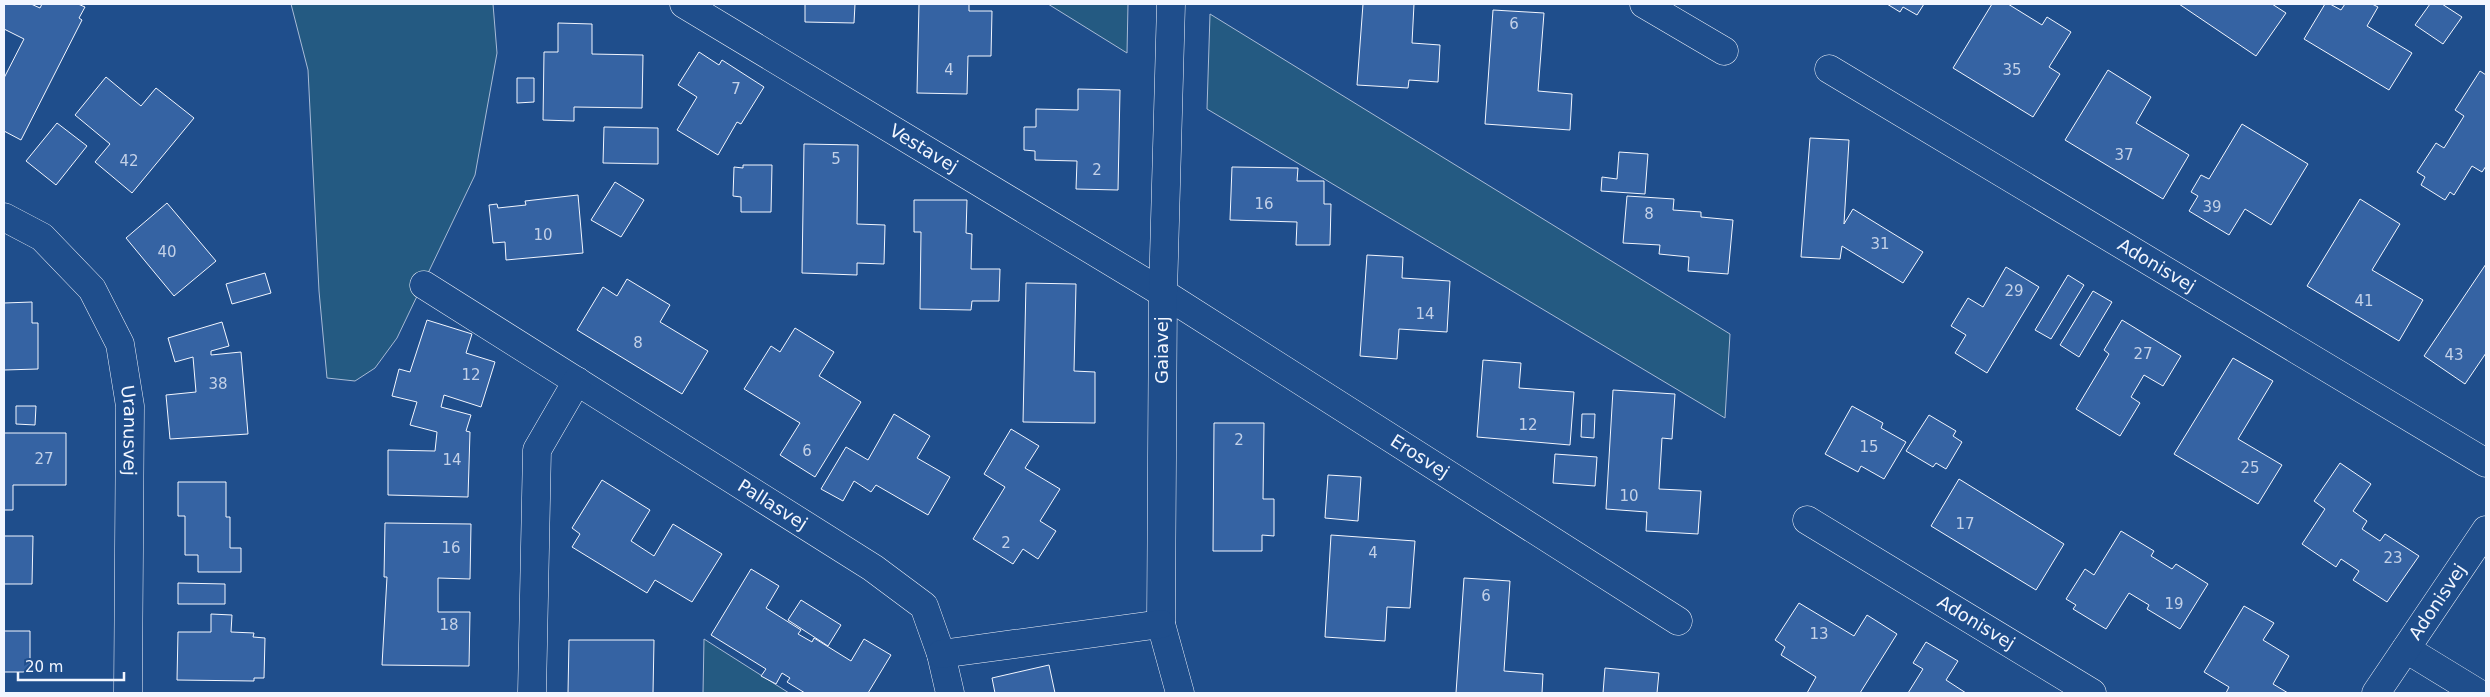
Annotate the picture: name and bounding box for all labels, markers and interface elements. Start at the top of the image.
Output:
house number: 6 [1509,15,1519,33]
house number: 4 [944,61,954,79]
house number: 35 [2002,61,2022,79]
house number: 7 [731,80,741,98]
street label: Vestavej [886,120,962,177]
house number: 37 [2114,146,2134,164]
house number: 5 [831,150,841,168]
house number: 42 [119,152,139,170]
house number: 2 [1092,161,1102,179]
house number: 16 [1254,195,1274,213]
house number: 39 [2202,198,2222,216]
house number: 8 [1644,205,1654,223]
house number: 10 [533,226,553,244]
street label: Adonisvej [2114,234,2200,296]
house number: 31 [1870,235,1890,253]
house number: 40 [157,243,177,261]
house number: 29 [2004,282,2024,300]
house number: 41 [2354,292,2374,310]
house number: 14 [1415,305,1435,323]
street label: Gaiavej [1151,316,1172,384]
house number: 8 [633,334,643,352]
house number: 27 [2133,345,2153,363]
house number: 43 [2444,346,2464,364]
house number: 12 [461,366,481,384]
house number: 38 [208,375,228,393]
street label: Uranusvej [117,384,141,476]
house number: 12 [1518,416,1538,434]
street label: Erosvej [1387,430,1453,483]
house number: 2 [1234,431,1244,449]
house number: 15 [1859,438,1879,456]
house number: 6 [802,442,812,460]
house number: 27 [34,450,54,468]
house number: 14 [442,451,462,469]
house number: 25 [2240,459,2260,477]
street label: Pallasvej [734,475,812,534]
house number: 10 [1619,487,1639,505]
house number: 17 [1955,515,1975,533]
house number: 2 [1001,534,1011,552]
house number: 16 [441,539,461,557]
house number: 4 [1368,544,1378,562]
house number: 23 [2383,549,2403,567]
street label: Adonisvej [2404,560,2470,643]
house number: 6 [1481,587,1491,605]
street label: Adonisvej [1934,591,2019,654]
house number: 19 [2164,595,2184,613]
house number: 18 [439,616,459,634]
house number: 13 [1809,625,1829,643]
scale bar [18,650,124,682]
text: 20 m [25,658,63,676]

